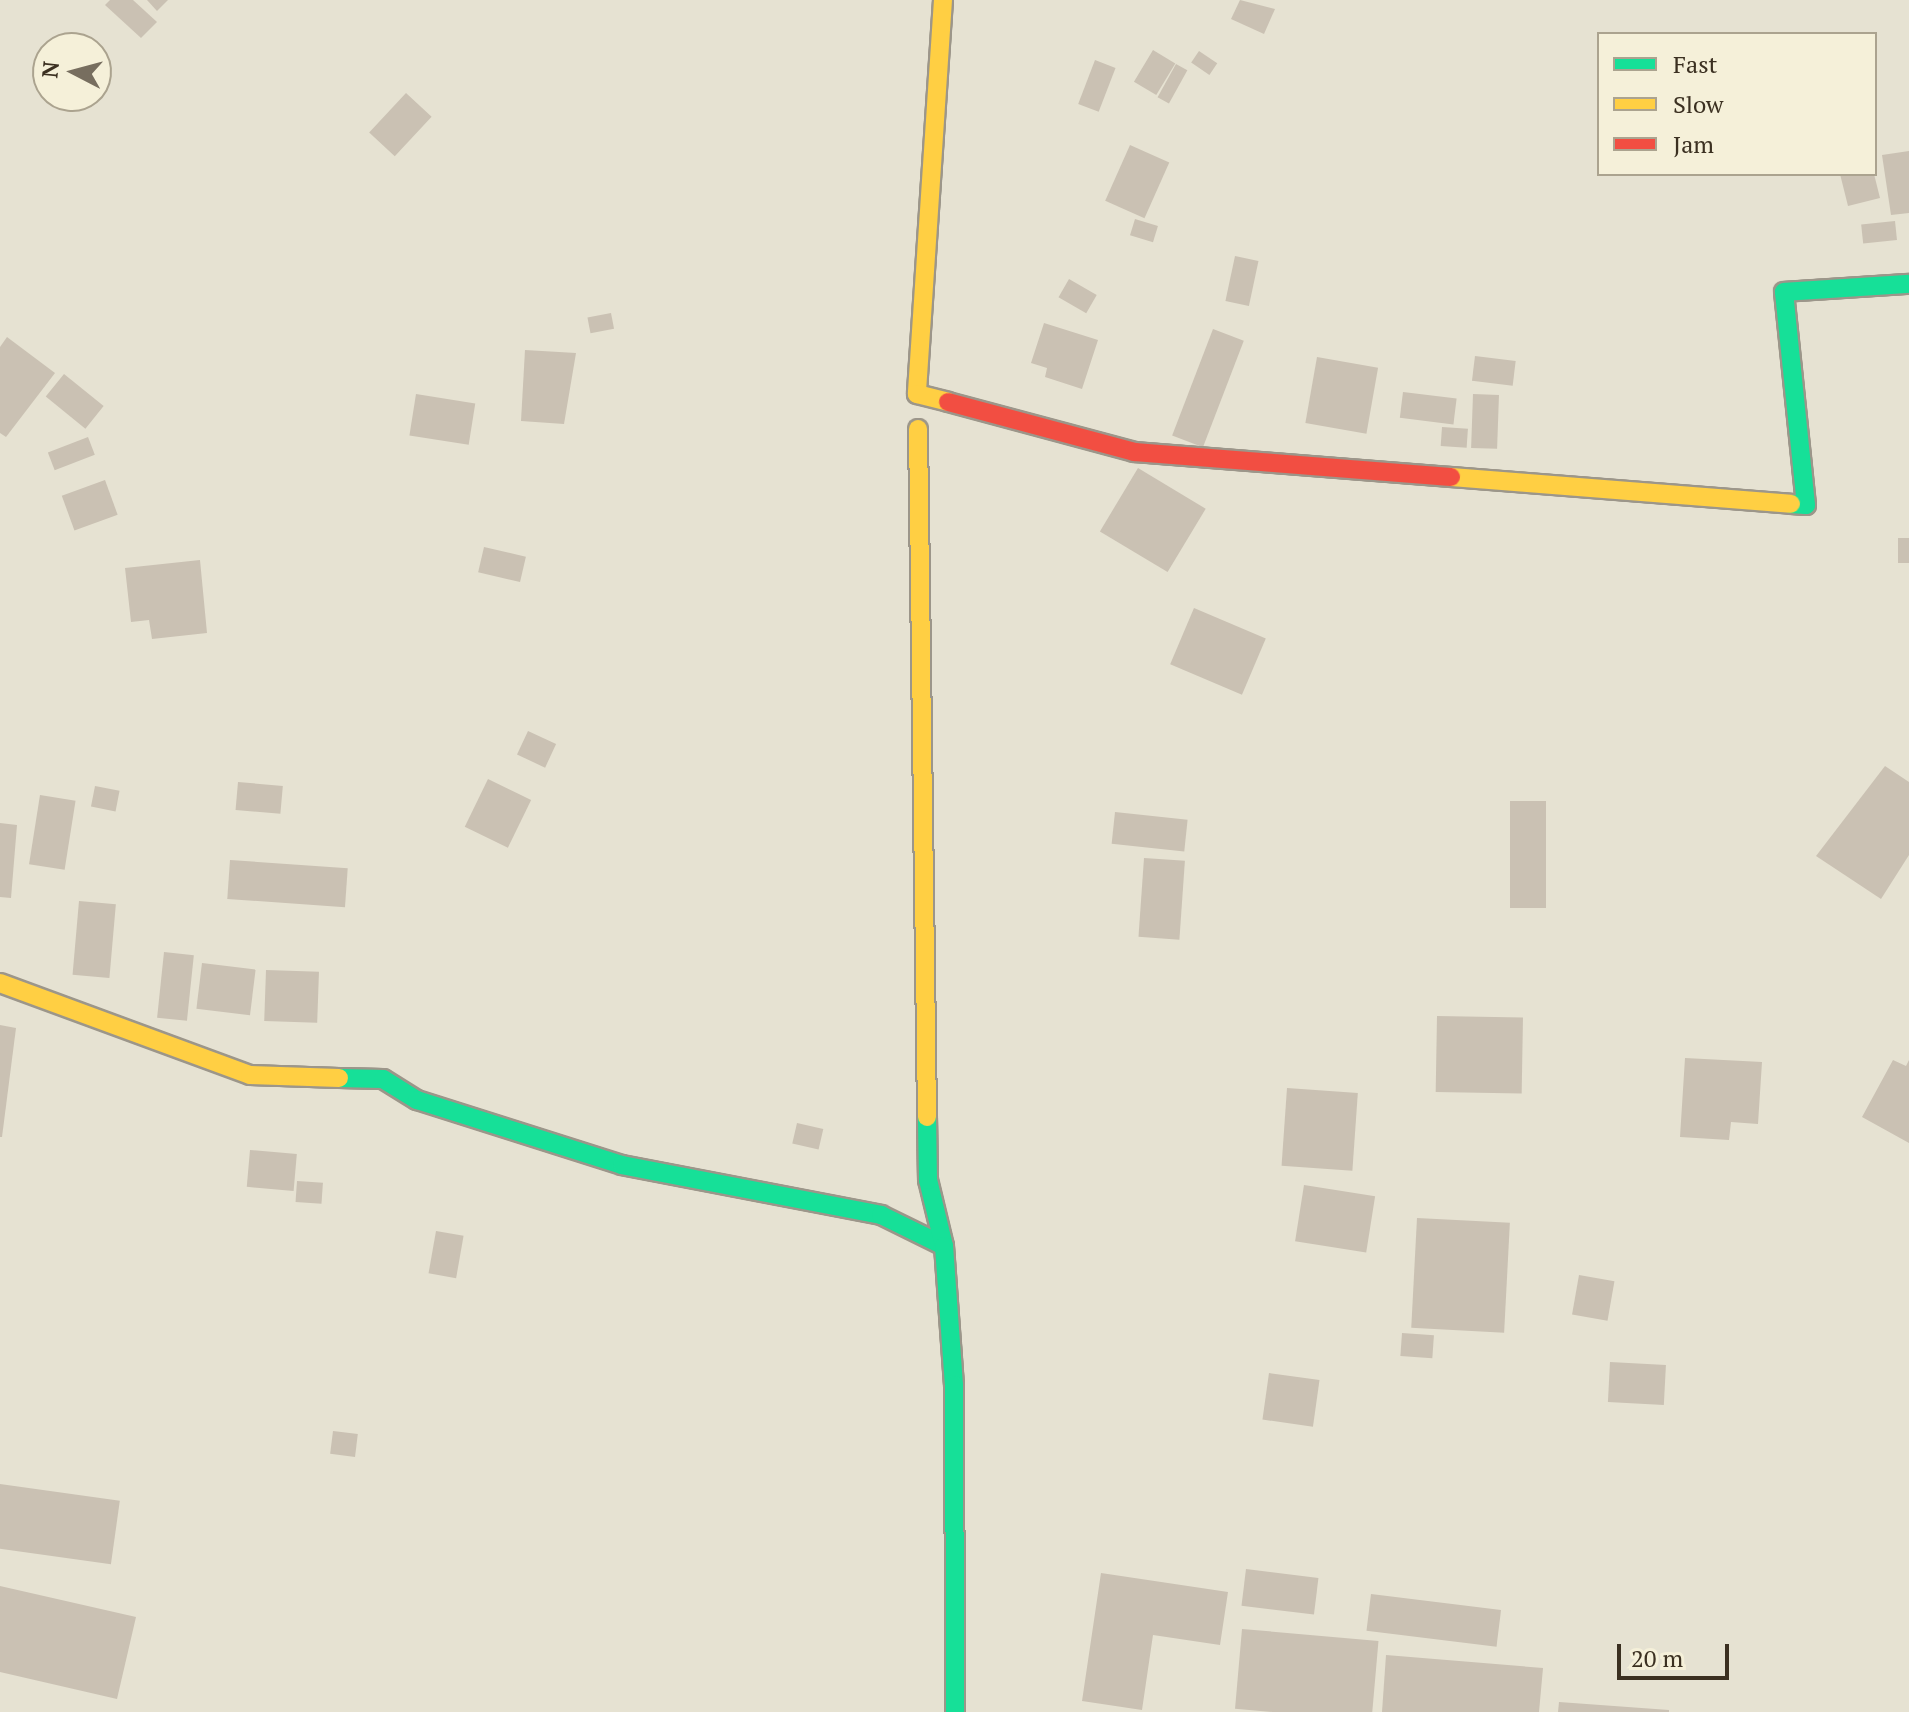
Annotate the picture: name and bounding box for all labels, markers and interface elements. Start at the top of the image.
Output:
north arrow [32,32,112,112]
legend [1597,32,1877,176]
text: Fast [1673,48,1717,80]
text: N [34,60,65,79]
text: Slow [1673,88,1724,120]
text: Jam [1673,128,1714,160]
scale bar [1621,1628,1733,1678]
text: 20 m [1631,1642,1683,1674]

